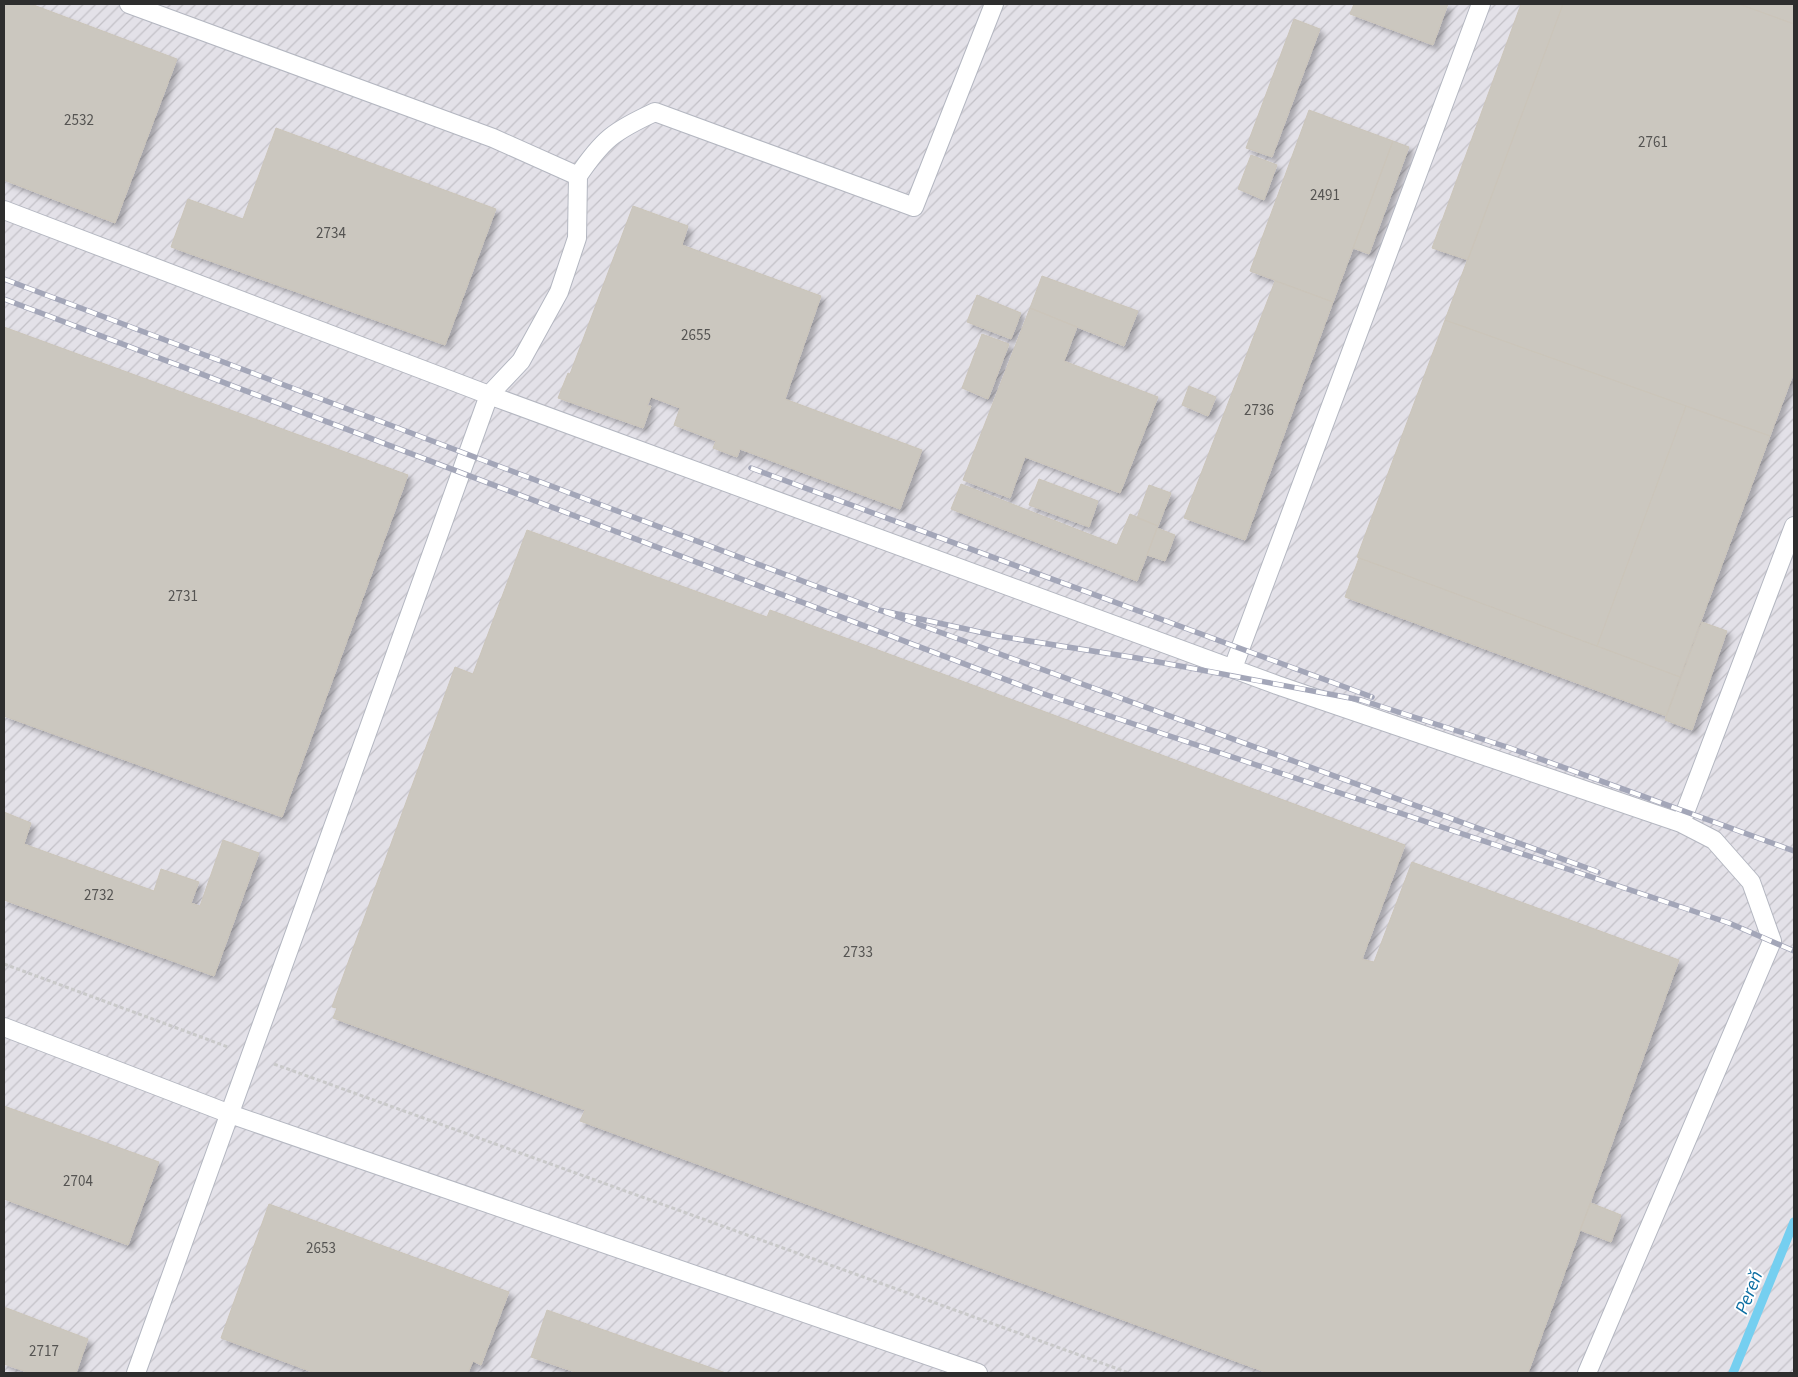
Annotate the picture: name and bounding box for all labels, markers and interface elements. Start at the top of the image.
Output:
house number: 2532 [64,110,94,131]
house number: 2761 [1638,132,1668,153]
house number: 2491 [1310,185,1340,206]
house number: 2734 [316,223,346,244]
house number: 2655 [681,325,711,346]
house number: 2736 [1244,400,1274,421]
house number: 2731 [168,586,198,607]
house number: 2732 [84,885,114,906]
house number: 2733 [843,942,873,963]
house number: 2704 [63,1171,93,1192]
house number: 2653 [306,1238,336,1259]
water label: Pereň [1729,1266,1771,1318]
house number: 2717 [29,1341,59,1362]

